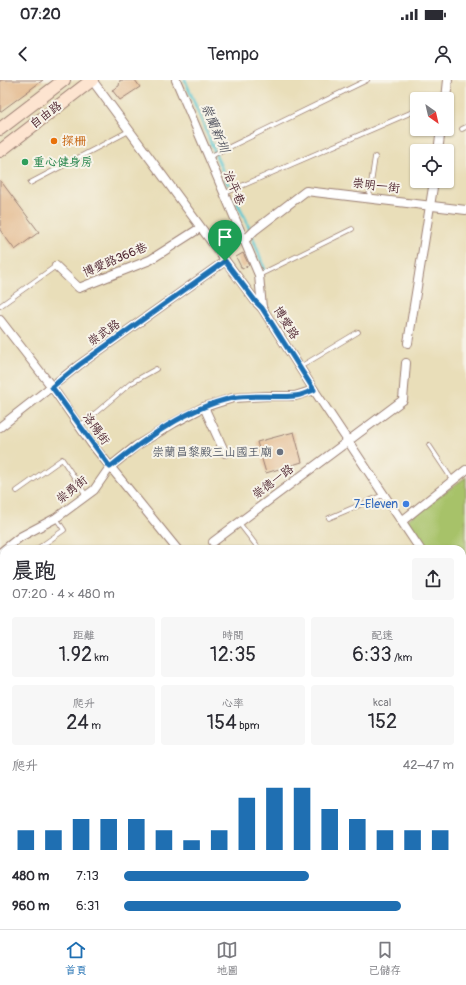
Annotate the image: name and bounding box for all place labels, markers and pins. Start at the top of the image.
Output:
place label: 探柵 [62,134,86,149]
marker: 探柵 [49,136,59,146]
place label: 重心健身房 [33,155,93,170]
marker: 重心健身房 [20,157,30,167]
pin [208,220,242,261]
place label: 崇蘭昌黎殿三山國王廟 [152,445,272,460]
marker: 崇蘭昌黎殿三山國王廟 [275,447,285,457]
place label: 7-Eleven [354,497,398,512]
marker: 7-Eleven [401,499,411,509]

